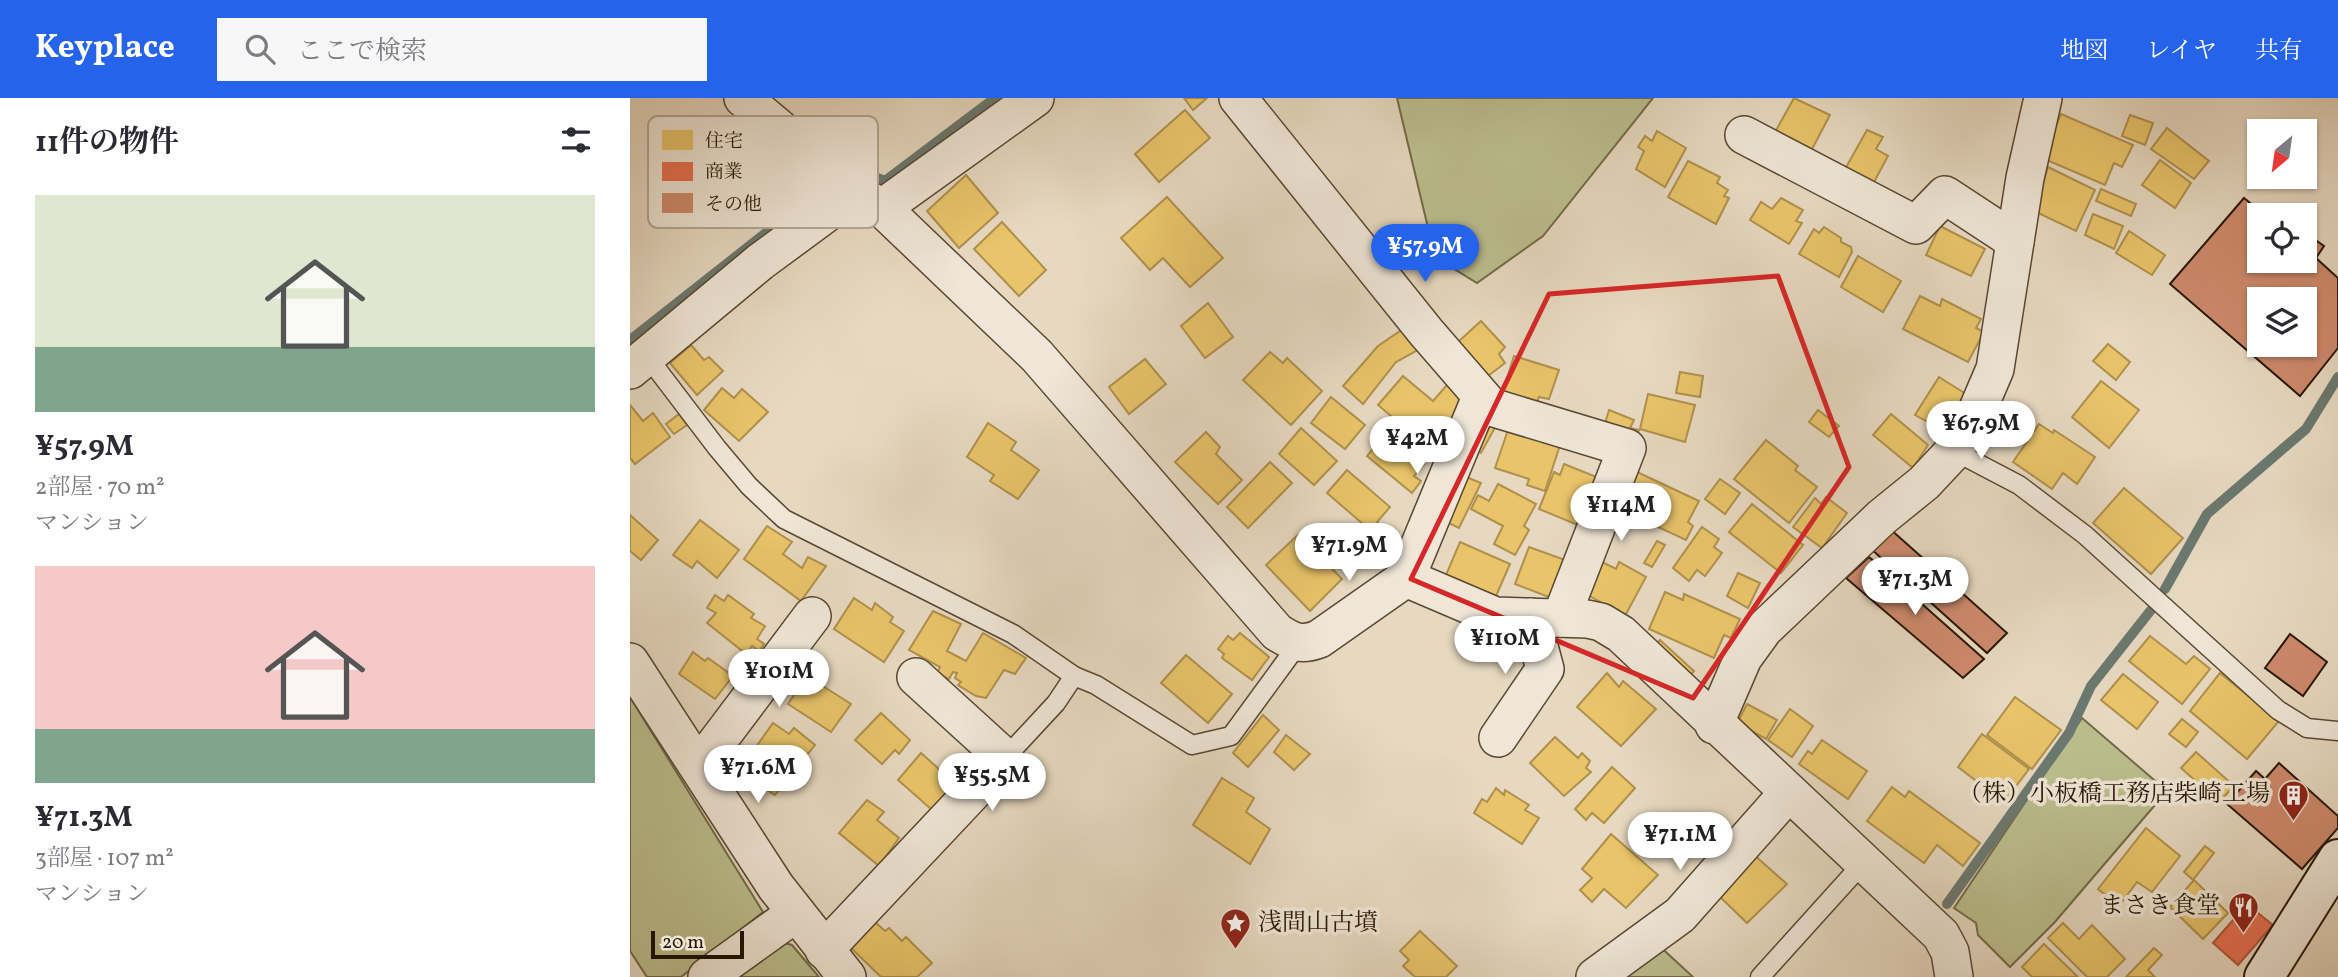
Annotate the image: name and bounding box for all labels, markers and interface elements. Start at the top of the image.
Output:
search box [217,18,707,81]
text: Keyplace [35,26,175,72]
icon: search [241,30,279,68]
text: ここで検索 [297,34,427,70]
text: 地図 [2060,35,2108,69]
text: レイヤ [2146,35,2217,69]
text: 共有 [2255,35,2303,69]
legend [648,116,878,228]
north arrow [2247,119,2317,189]
map controls [2247,119,2317,357]
icon: filters [557,121,595,159]
text: 11件の物件 [35,122,179,164]
text: 住宅 [705,129,743,155]
text: 商業 [705,160,743,186]
text: その他 [705,192,762,218]
button: locate [2247,203,2317,273]
pin: ¥57.9M [1368,225,1482,284]
text: ¥57.9M [1387,231,1463,263]
icon: home [252,241,378,367]
button: layers [2247,287,2317,357]
pin: ¥67.9M [1924,402,2038,461]
text: ¥67.9M [1942,408,2020,440]
pin: ¥42M [1376,416,1458,476]
text: ¥42M [1386,423,1448,455]
text: ¥57.9M [35,426,134,468]
text: 2部屋 · 70 m² [35,472,165,504]
pin: ¥114M [1572,484,1670,543]
text: ¥114M [1586,490,1656,522]
text: マンション [35,508,149,540]
pin: ¥71.9M [1292,524,1406,583]
text: ¥71.9M [1311,530,1387,562]
pin: ¥71.3M [1858,558,1972,617]
text: ¥71.3M [1878,564,1952,596]
icon: home [252,612,378,738]
pin: ¥110M [1456,616,1554,676]
text: ¥110M [1470,623,1540,655]
pin: ¥101M [730,650,828,709]
text: ¥101M [744,656,814,688]
pin: ¥71.6M [701,746,815,805]
text: ¥71.6M [720,752,796,784]
pin: ¥55.5M [935,754,1049,813]
text: ¥55.5M [954,760,1030,792]
place label: （株）小板橋工務店柴崎工場 [1958,778,2270,812]
building icon: （株）小板橋工務店柴崎工場 [2276,778,2310,822]
text: ¥71.3M [35,797,133,839]
pin: ¥71.1M [1623,812,1737,872]
text: ¥71.1M [1644,819,1716,851]
text: 3部屋 · 107 m² [35,843,174,875]
text: マンション [35,879,149,911]
place label: まさき食堂 [2100,890,2220,924]
restaurant icon: まさき食堂 [2226,890,2260,934]
place icon: 浅間山古墳 [1218,907,1252,951]
place label: 浅間山古墳 [1258,907,1378,941]
scale bar [651,928,744,960]
text: 20 m [662,930,704,956]

